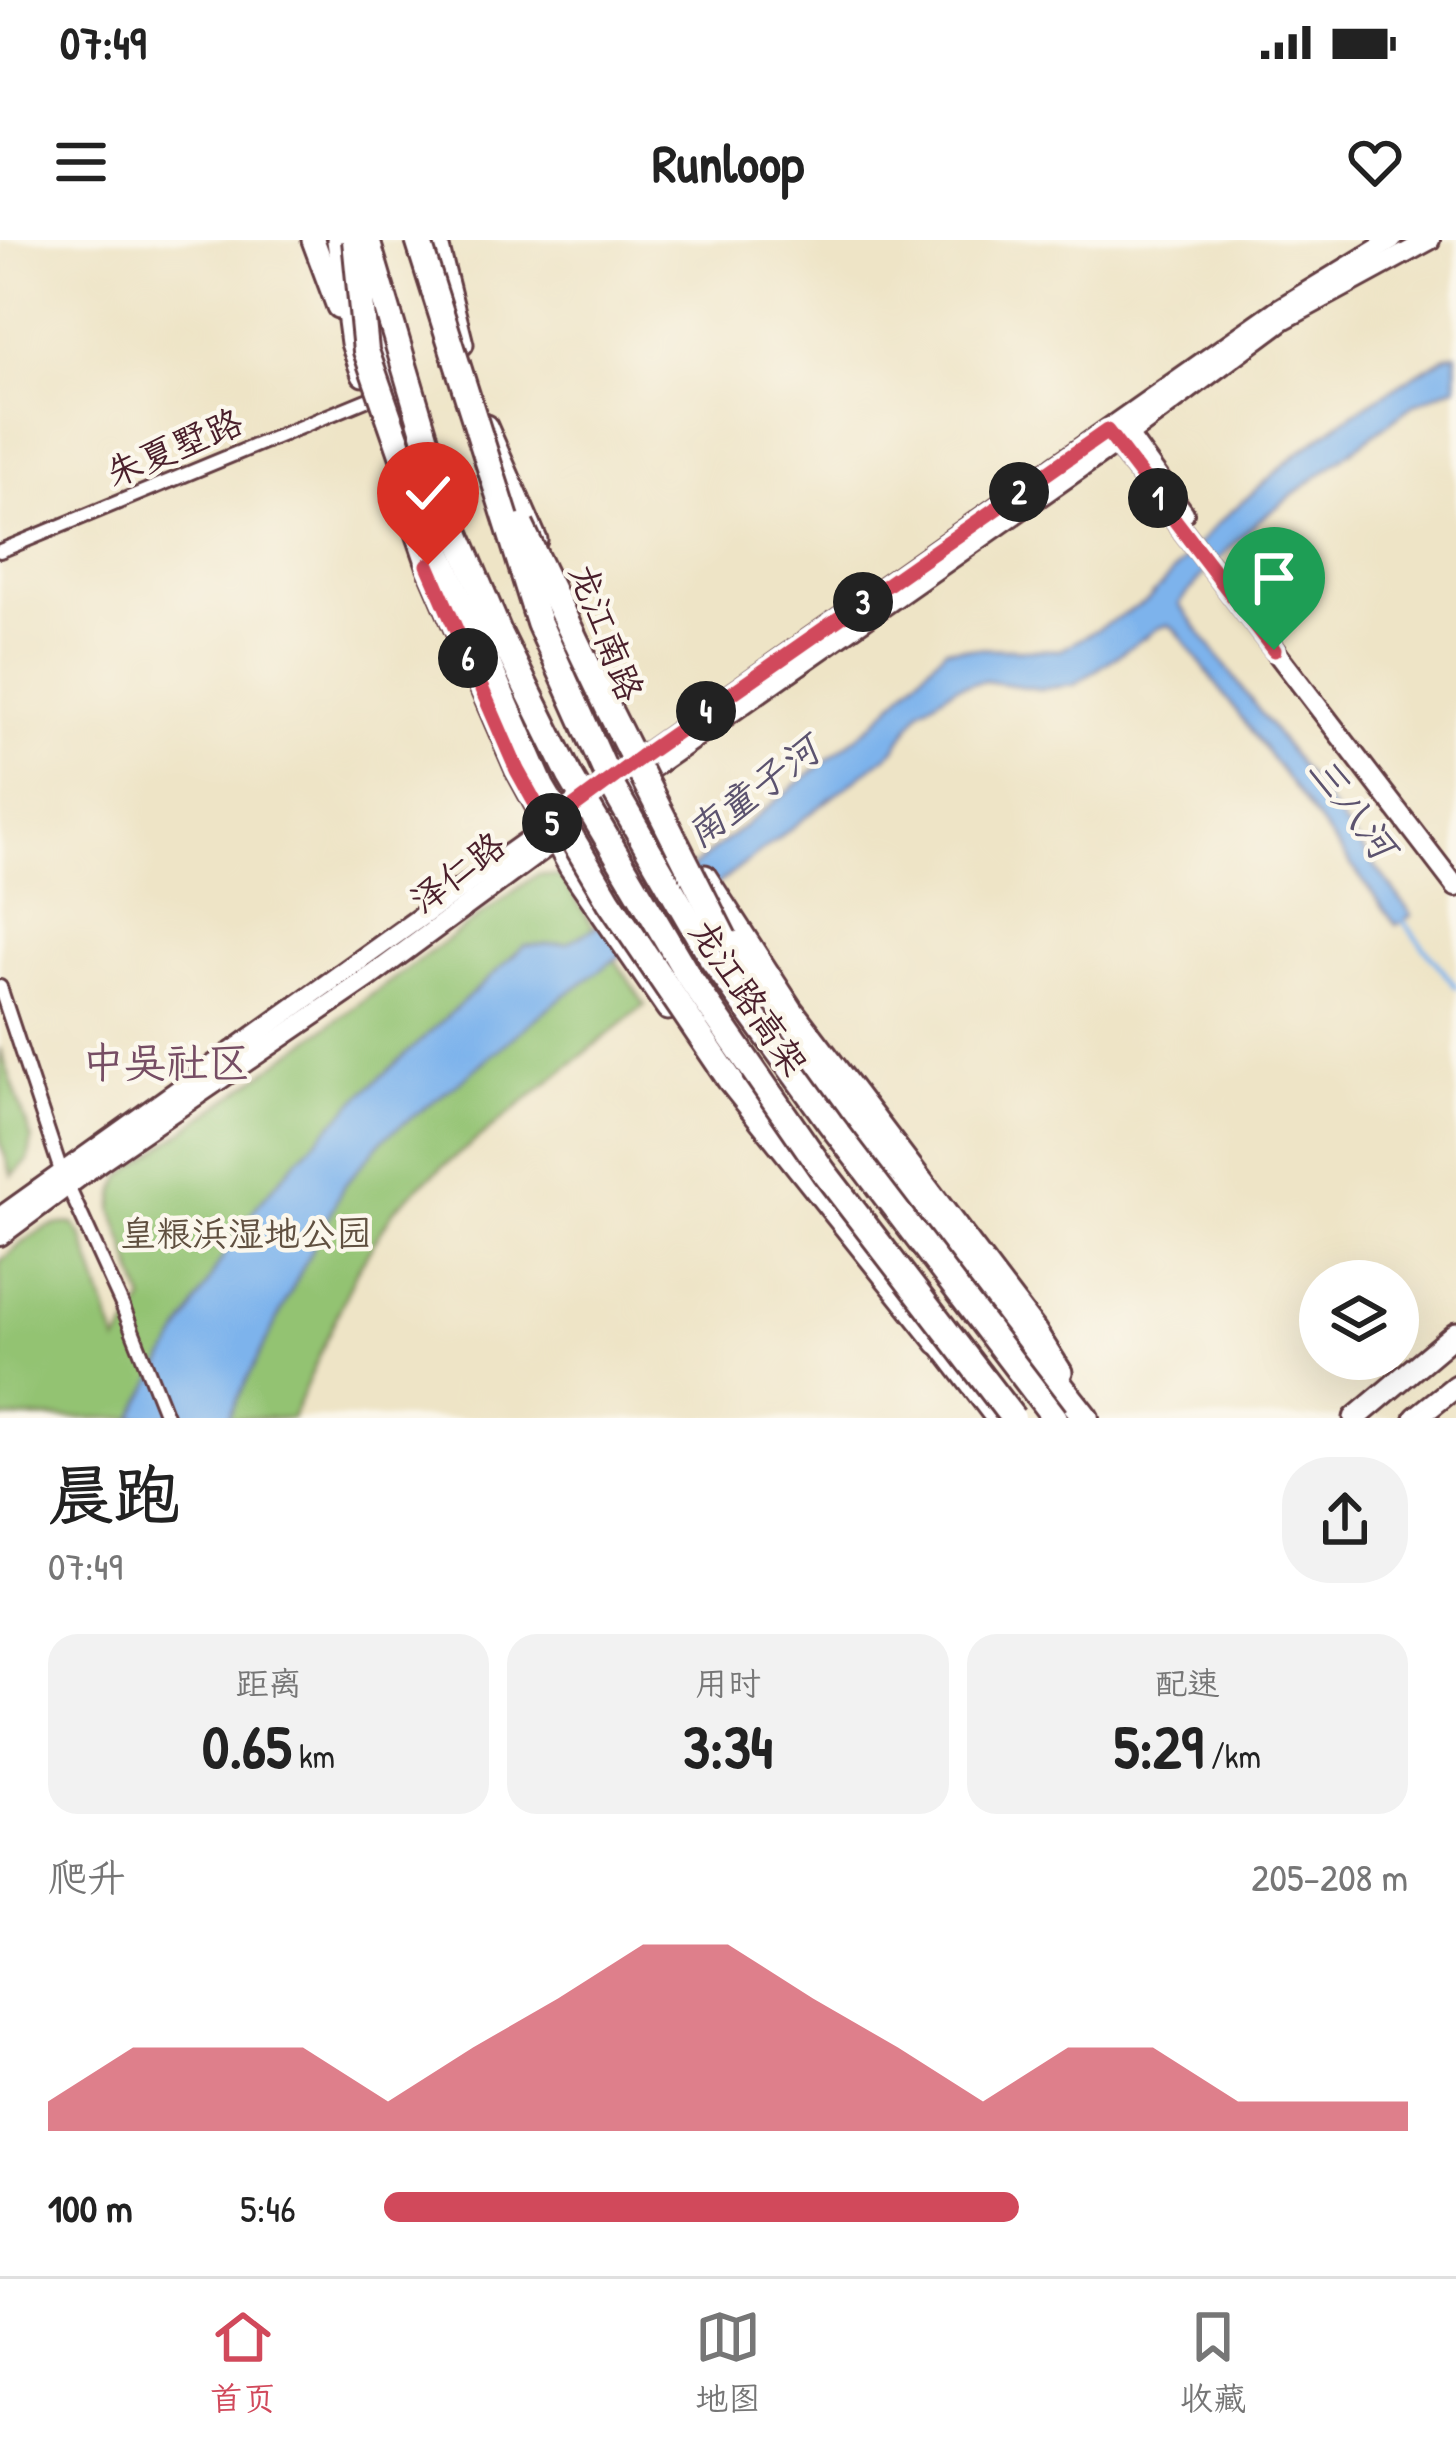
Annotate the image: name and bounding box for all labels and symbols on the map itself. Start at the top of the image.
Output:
street label: 朱夏墅路 [98,396,250,497]
pin [377,442,479,565]
pin: 2 [989,462,1049,522]
pin: 1 [1128,468,1188,528]
pin [1223,527,1325,650]
street label: 龙江南路 [559,556,656,708]
pin: 3 [833,572,893,632]
pin: 6 [438,628,498,688]
pin: 4 [676,681,736,741]
water label: 南童子河 [673,719,835,859]
water label: 三八河 [1297,744,1413,874]
pin: 5 [522,793,582,853]
street label: 泽仁路 [399,820,515,924]
street label: 龙江路高架 [679,908,820,1085]
district label: 中吴社区 [82,1033,250,1090]
park label: 皇粮浜湿地公园 [120,1208,372,1257]

